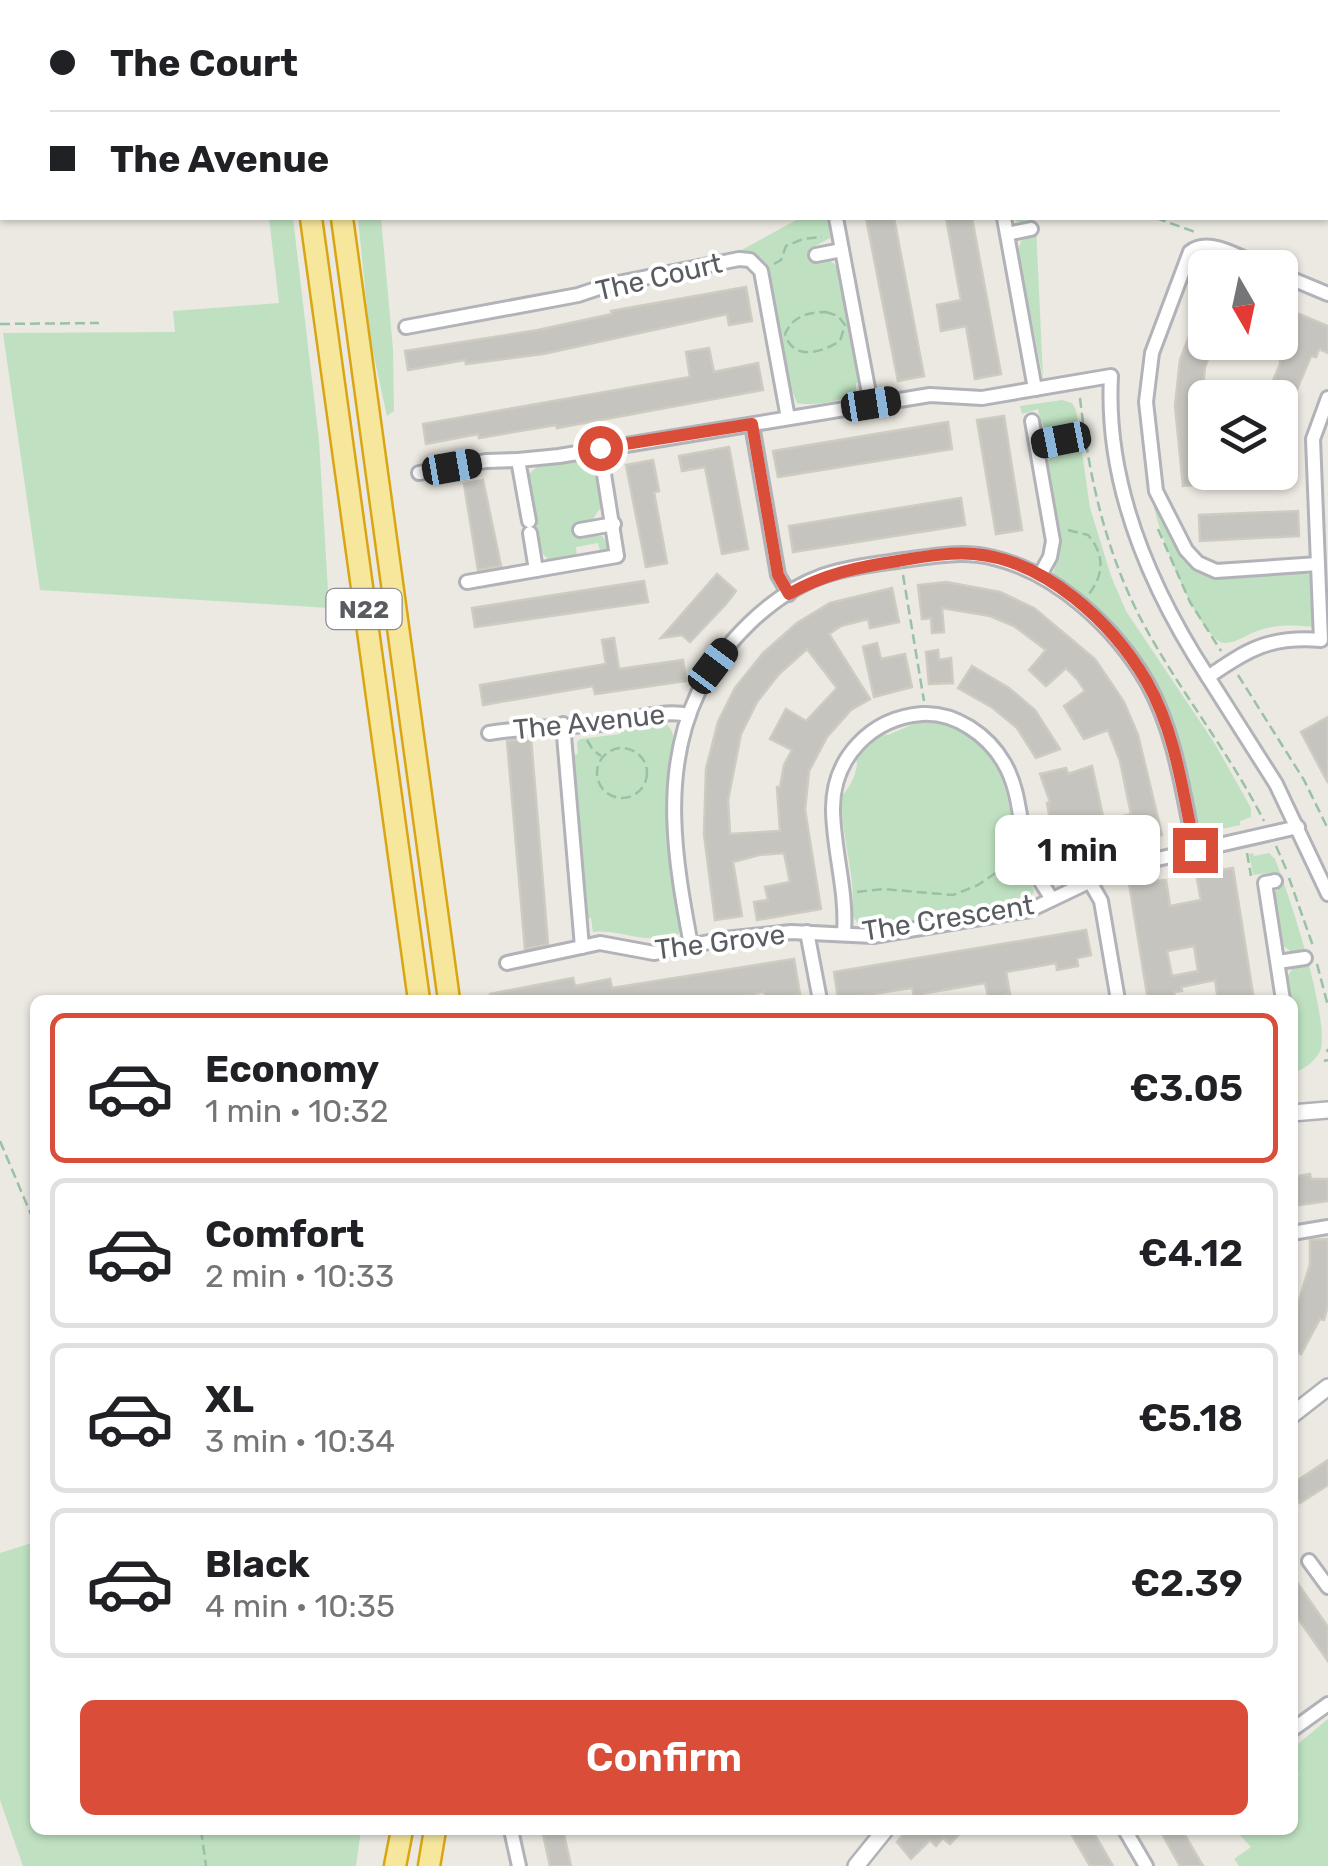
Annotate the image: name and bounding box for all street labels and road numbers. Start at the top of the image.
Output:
street label: The Court [593,246,725,308]
road number: N22 [326,589,402,629]
street label: The Avenue [511,698,667,746]
street label: The Crescent [860,888,1036,948]
street label: The Grove [653,918,787,966]

